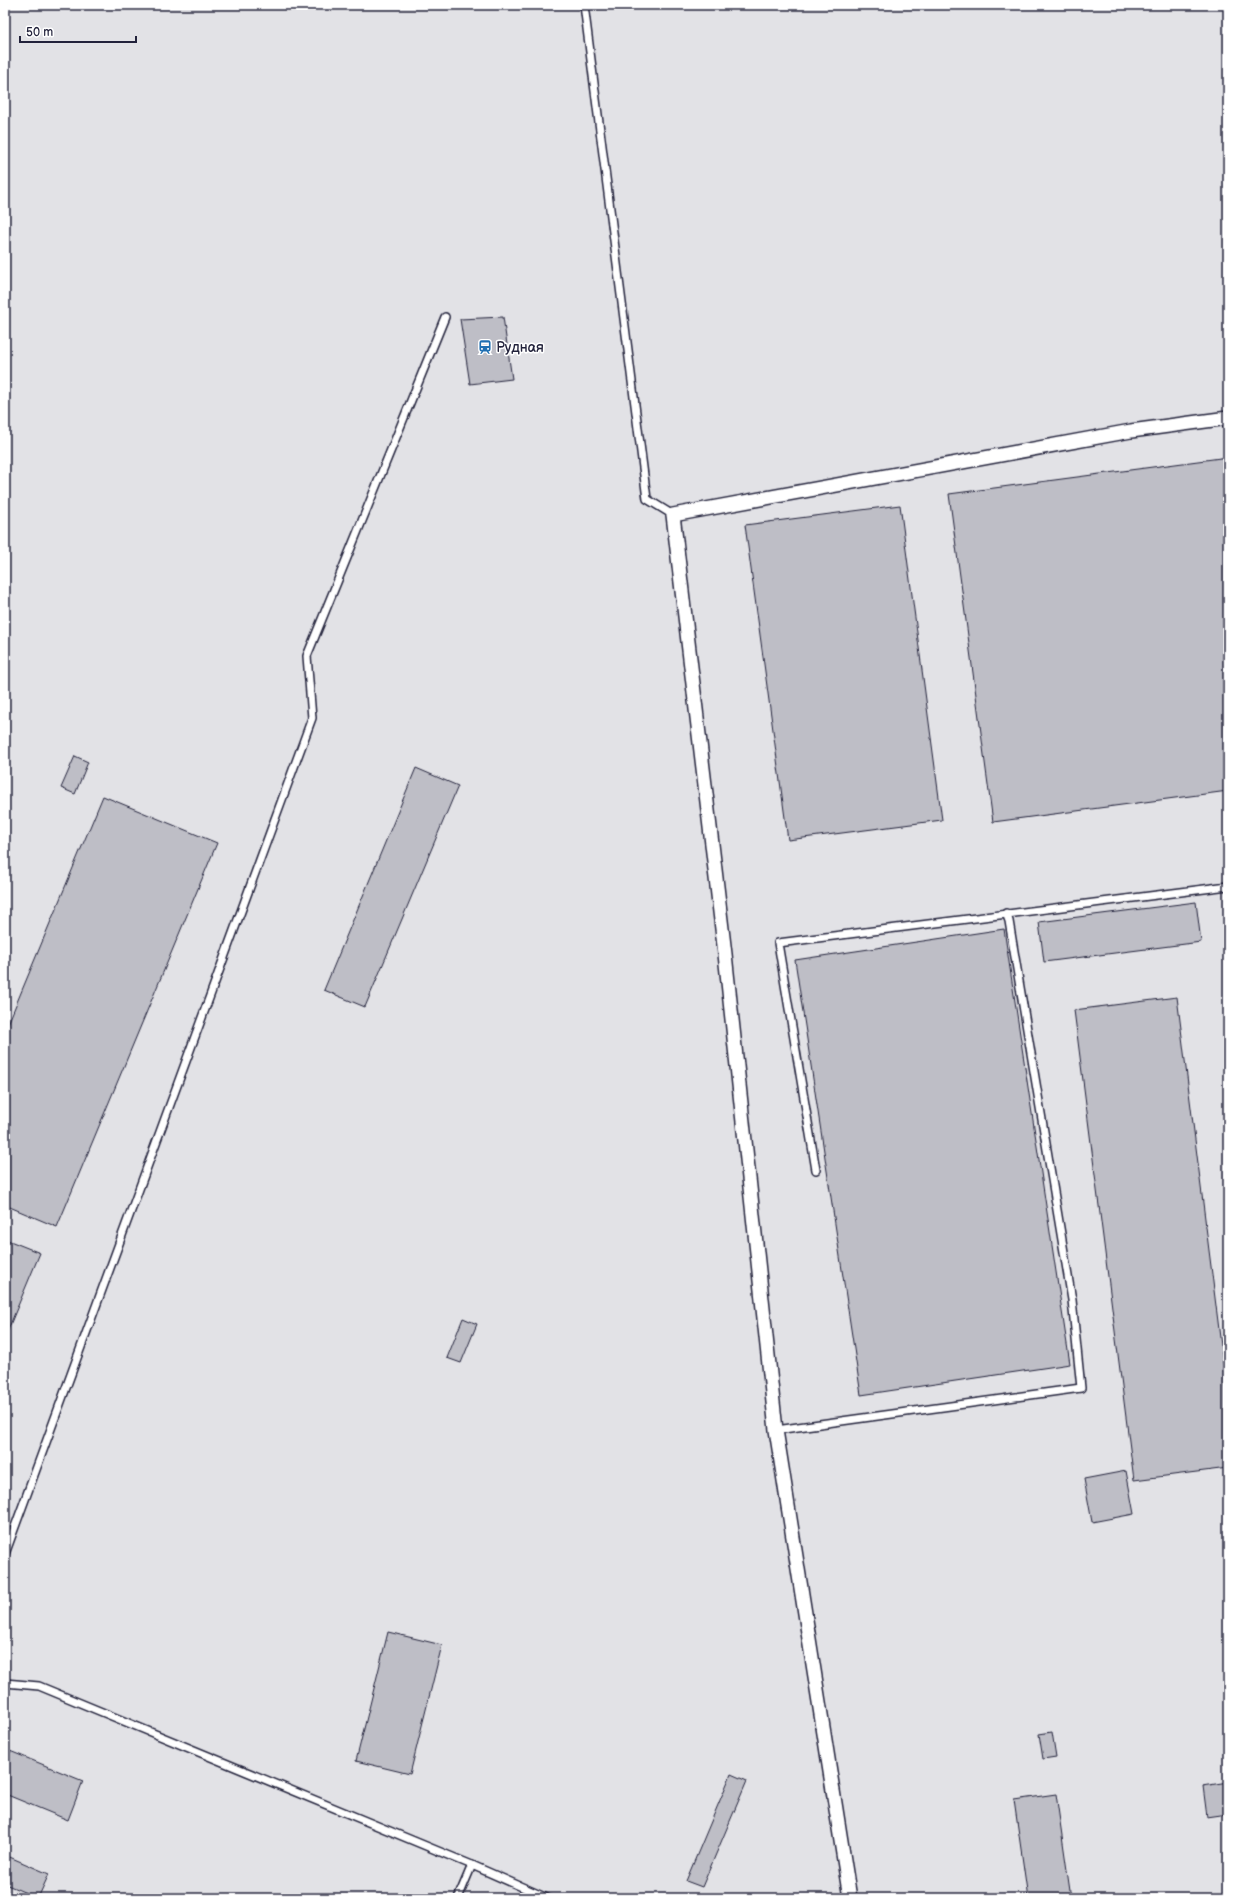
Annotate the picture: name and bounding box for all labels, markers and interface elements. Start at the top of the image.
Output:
scale bar [20,18,136,44]
text: 50 m [26,25,53,40]
station icon: Рудная [477,339,493,355]
place label: Рудная [496,339,544,356]

